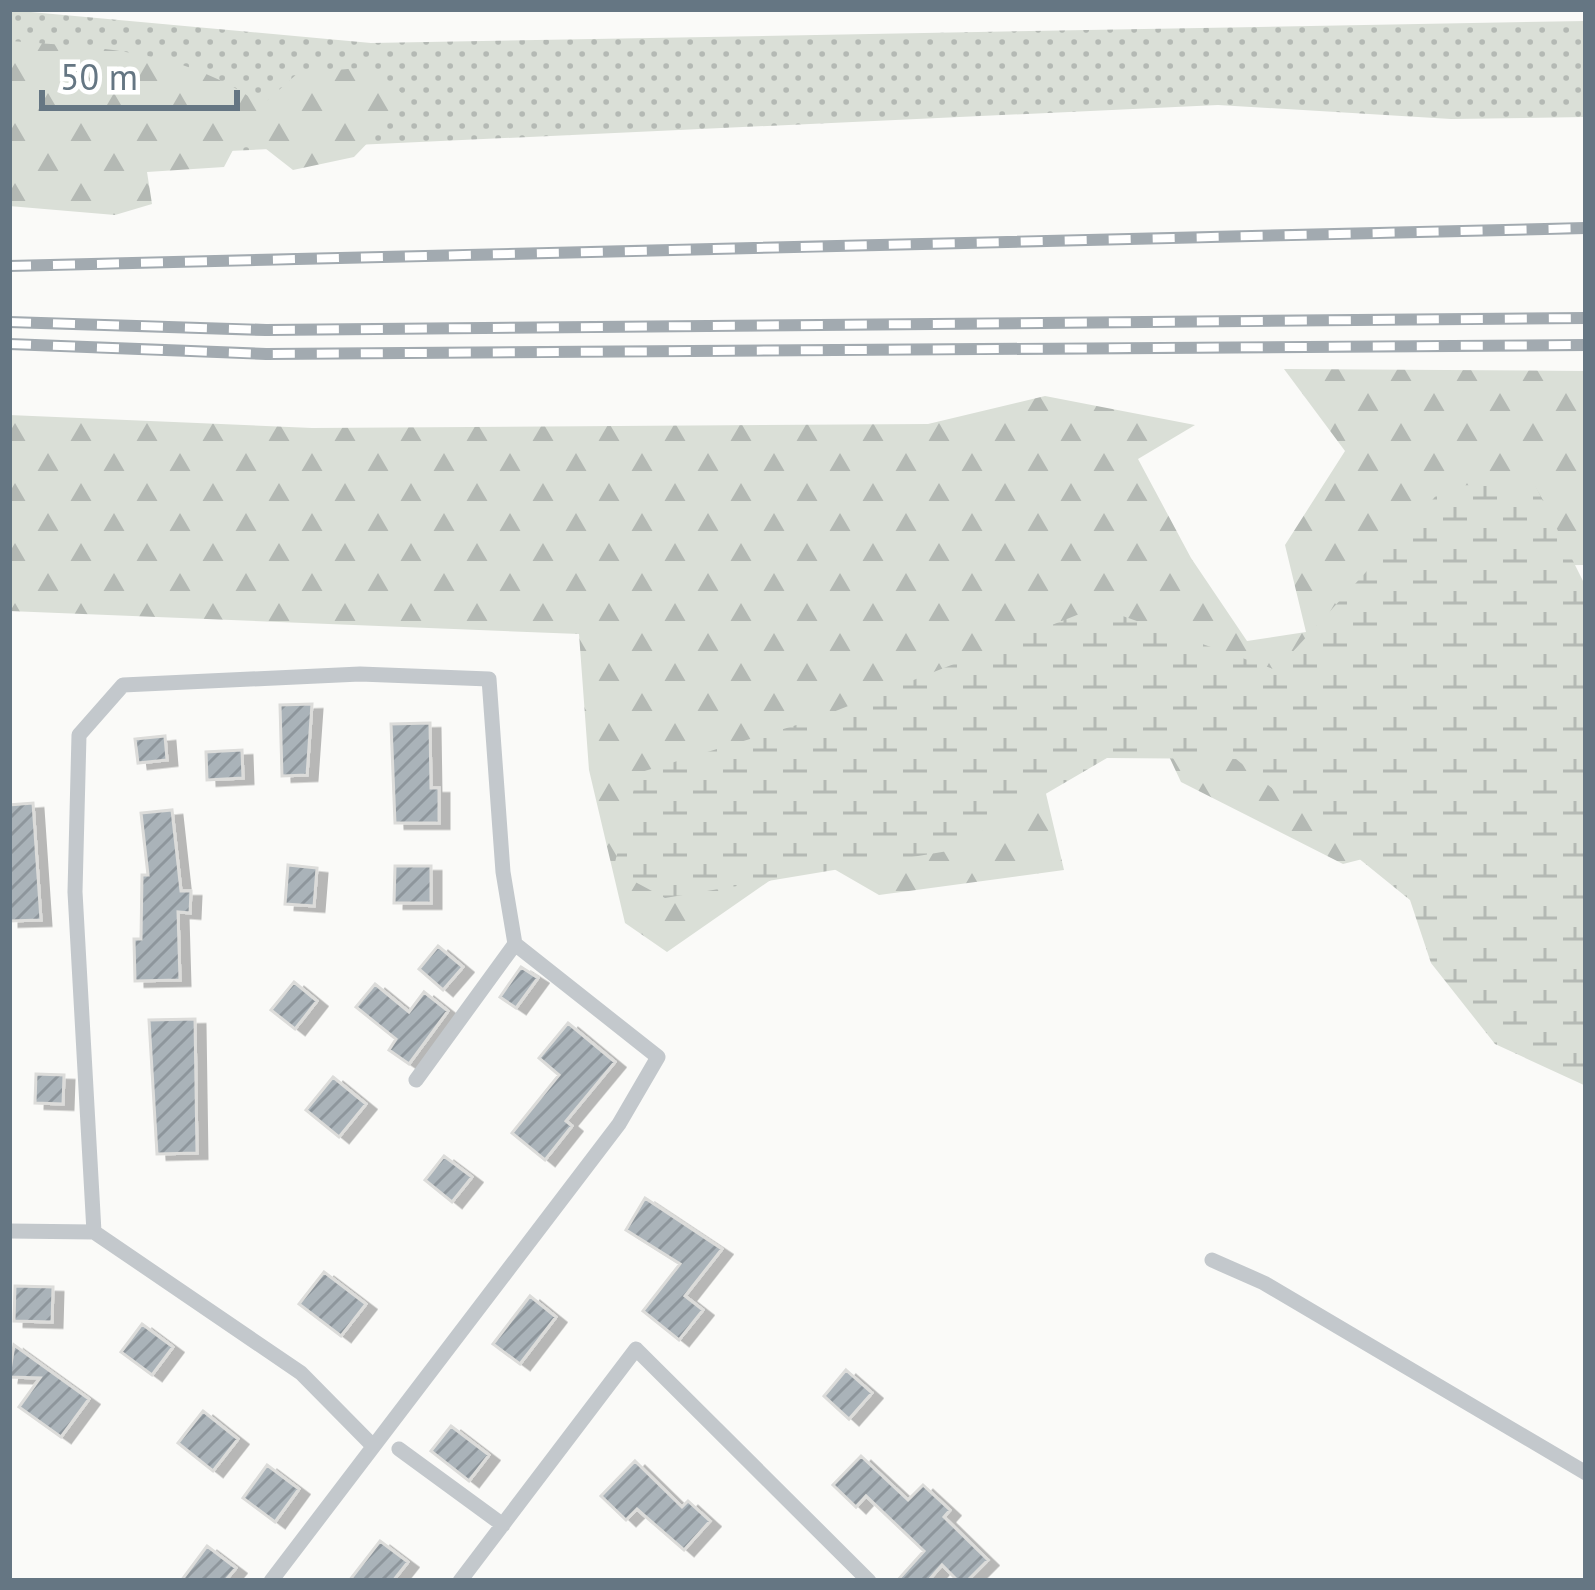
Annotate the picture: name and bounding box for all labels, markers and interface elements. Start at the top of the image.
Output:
scale bar [42,36,237,110]
text: 50 m [60,53,138,100]

